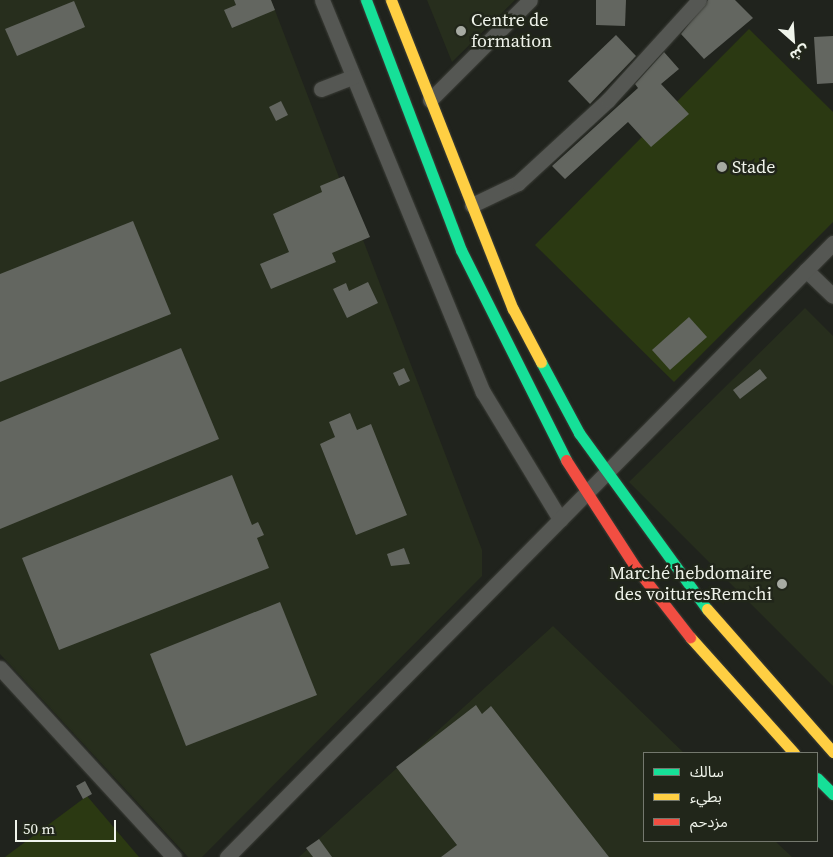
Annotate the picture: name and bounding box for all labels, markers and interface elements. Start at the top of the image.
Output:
place label: Centre de formation [471,10,552,52]
north arrow [768,15,818,65]
marker: Centre de formation [455,25,467,37]
text: ش [787,40,813,67]
place label: Stade [732,156,775,178]
marker: Stade [716,161,728,173]
place label: Marché hebdomaire des voituresRemchi [609,563,772,606]
marker: Marché hebdomaire des voituresRemchi [776,578,788,590]
legend [643,752,818,842]
text: سالك [690,761,724,782]
text: بطيء [690,786,722,807]
scale bar [18,810,119,842]
text: مزدحم [690,811,728,832]
text: 50 m [23,818,55,839]

